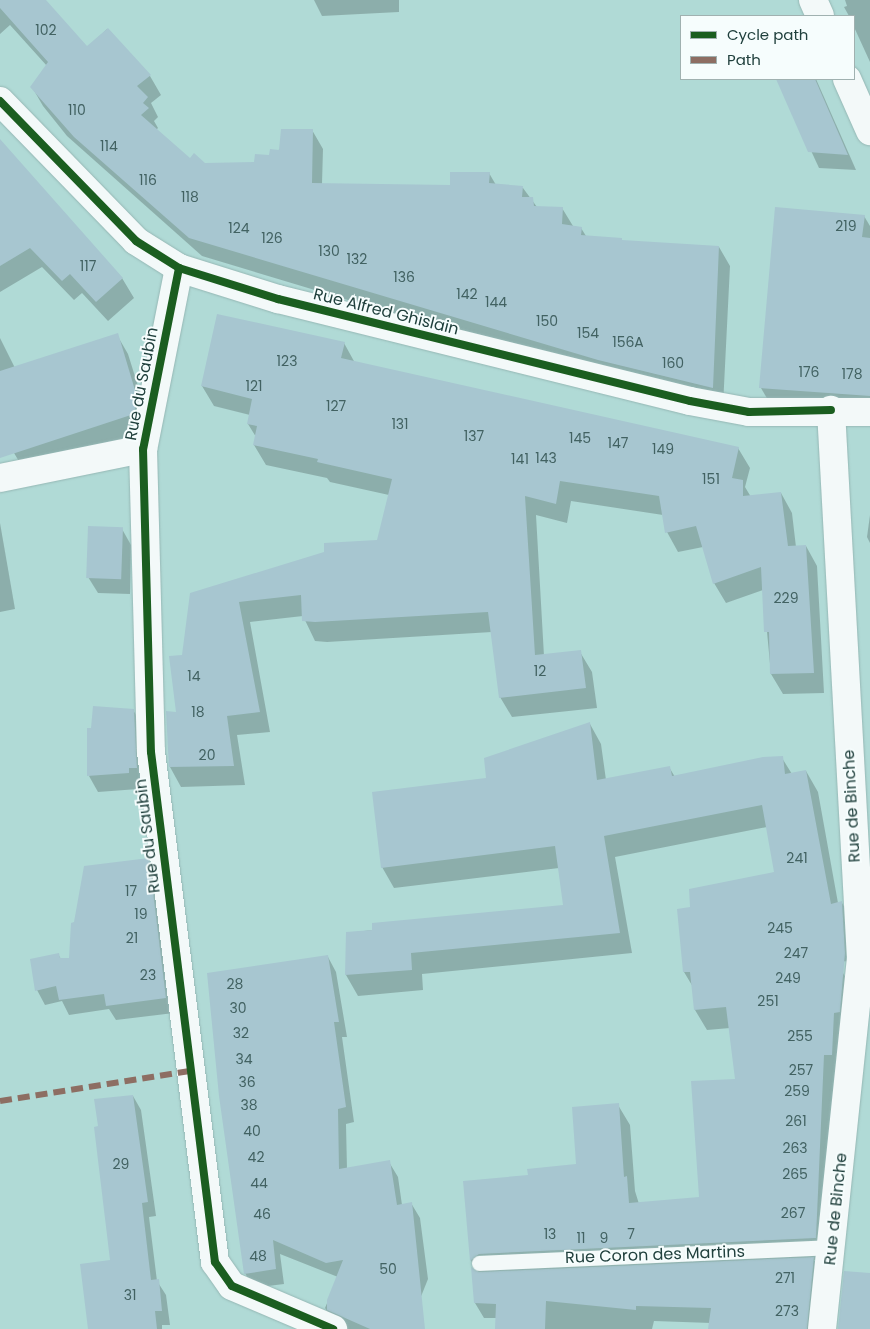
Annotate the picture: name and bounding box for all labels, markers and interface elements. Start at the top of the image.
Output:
legend [680,15,855,80]
house number: 102 [35,22,57,38]
text: Cycle path [727,24,808,45]
text: Path [727,49,761,70]
house number: 110 [68,102,86,118]
house number: 114 [100,138,118,154]
house number: 116 [139,172,157,188]
house number: 118 [181,189,199,205]
house number: 219 [835,218,857,234]
house number: 124 [228,220,250,236]
house number: 126 [261,230,283,246]
house number: 130 [318,243,340,259]
house number: 132 [347,251,367,267]
house number: 117 [80,258,96,274]
house number: 136 [393,269,415,285]
street label: Rue Alfred Ghislain [311,285,461,339]
house number: 142 [456,286,478,302]
house number: 144 [485,294,507,310]
house number: 150 [536,313,558,329]
house number: 154 [577,325,599,341]
street label: Rue du Saubin [122,326,162,442]
house number: 156A [612,334,644,350]
house number: 123 [277,353,297,369]
house number: 160 [662,355,684,371]
house number: 176 [798,364,820,380]
house number: 178 [842,366,862,382]
house number: 121 [245,378,263,394]
house number: 127 [326,398,346,414]
house number: 131 [391,416,409,432]
house number: 137 [464,428,484,444]
house number: 145 [569,430,591,446]
house number: 147 [608,435,628,451]
house number: 149 [652,441,674,457]
house number: 143 [535,450,557,466]
house number: 141 [511,451,529,467]
house number: 151 [702,471,720,487]
house number: 229 [774,590,798,606]
house number: 12 [534,663,546,679]
house number: 14 [187,668,201,684]
house number: 18 [191,704,205,720]
house number: 20 [199,747,215,763]
street label: Rue de Binche [839,749,865,863]
street label: Rue du Saubin [131,778,165,894]
house number: 241 [786,850,808,866]
house number: 17 [125,883,137,899]
house number: 19 [134,906,148,922]
house number: 245 [767,920,793,936]
house number: 21 [126,930,138,946]
house number: 247 [784,945,808,961]
house number: 23 [140,967,156,983]
house number: 249 [775,970,801,986]
house number: 28 [227,976,243,992]
house number: 251 [757,993,779,1009]
house number: 30 [229,1000,247,1016]
house number: 32 [233,1025,249,1041]
house number: 255 [787,1028,813,1044]
house number: 34 [235,1051,253,1067]
house number: 257 [789,1062,813,1078]
house number: 36 [238,1074,256,1090]
house number: 259 [784,1083,810,1099]
house number: 38 [240,1097,258,1113]
house number: 261 [785,1113,807,1129]
house number: 40 [243,1123,261,1139]
house number: 263 [782,1140,808,1156]
house number: 42 [248,1149,264,1165]
street label: Rue de Binche [821,1152,851,1266]
house number: 29 [113,1156,129,1172]
house number: 265 [782,1166,808,1182]
house number: 44 [250,1175,268,1191]
house number: 267 [781,1205,805,1221]
house number: 46 [253,1206,271,1222]
house number: 13 [544,1226,556,1242]
house number: 7 [627,1226,635,1242]
house number: 11 [577,1230,585,1246]
house number: 9 [600,1230,608,1246]
street label: Rue Coron des Martins [565,1242,745,1268]
house number: 48 [249,1248,267,1264]
house number: 50 [379,1261,397,1277]
house number: 271 [775,1270,795,1286]
house number: 31 [124,1287,136,1303]
house number: 273 [775,1303,799,1319]

